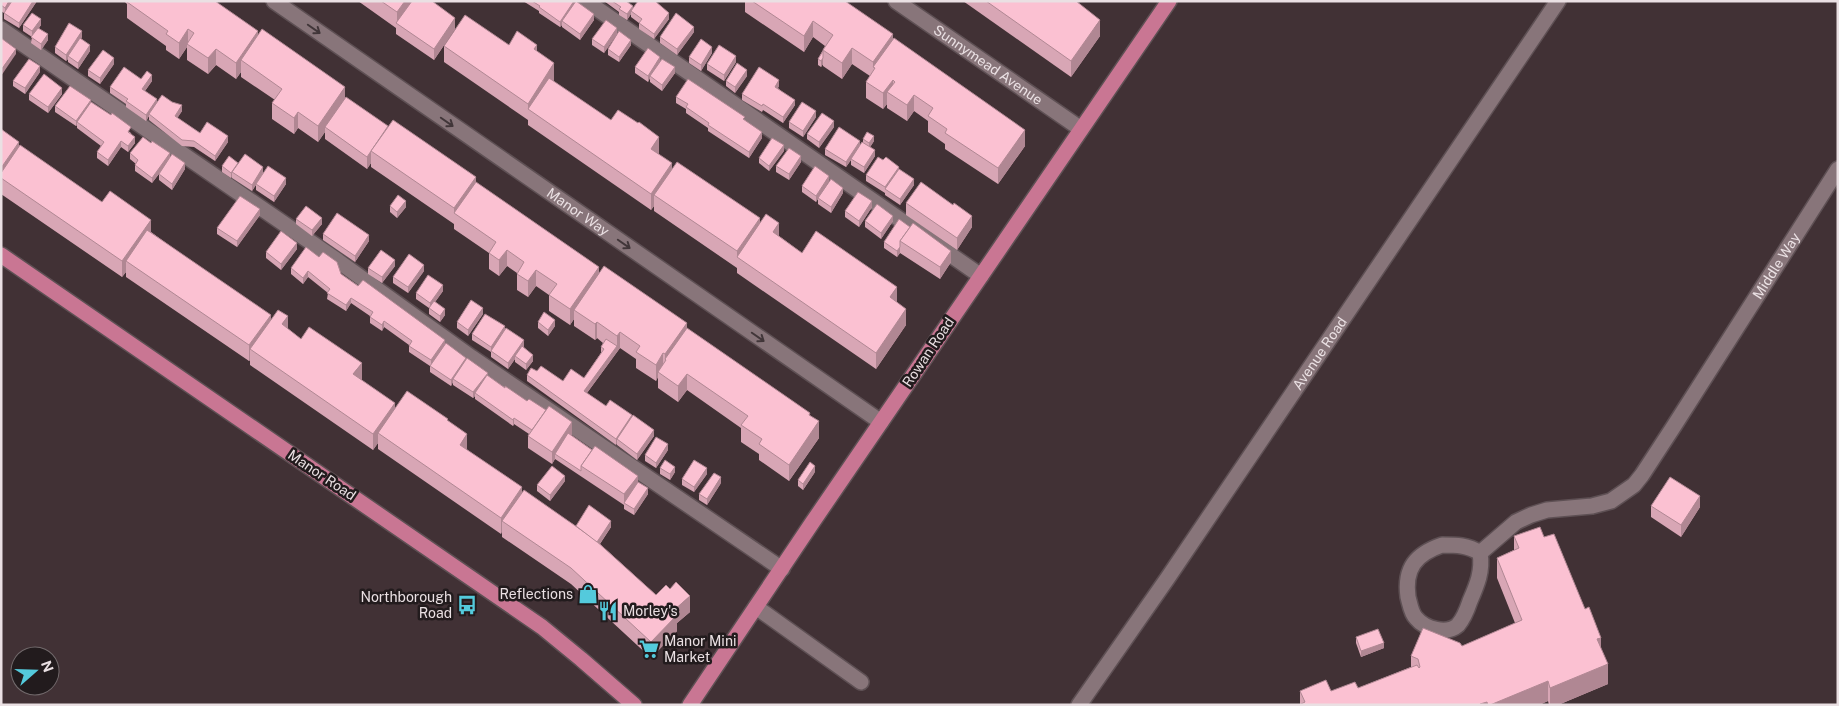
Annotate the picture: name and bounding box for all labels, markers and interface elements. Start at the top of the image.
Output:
street label: Sunnymead Avenue [931,22,1046,108]
one-way arrow [307,24,321,34]
one-way arrow [440,117,454,127]
street label: Manor Way [544,185,613,239]
street label: Middle Way [1749,229,1803,302]
one-way arrow [617,239,631,249]
street label: Rowan Road [899,314,957,390]
street label: Avenue Road [1289,314,1350,393]
one-way arrow [751,332,765,342]
street label: Manor Road [285,447,359,503]
shop icon: Reflections [577,583,599,605]
place label: Reflections [500,586,573,602]
place label: Northborough Road [360,589,452,621]
bus stop icon: Northborough Road [456,594,478,616]
restaurant icon: Morley's [597,600,619,622]
place label: Morley's [623,603,678,619]
place label: Manor Mini Market [664,633,736,665]
supermarket icon: Manor Mini Market [638,638,660,660]
north arrow [10,646,60,696]
text: N [38,659,57,674]

